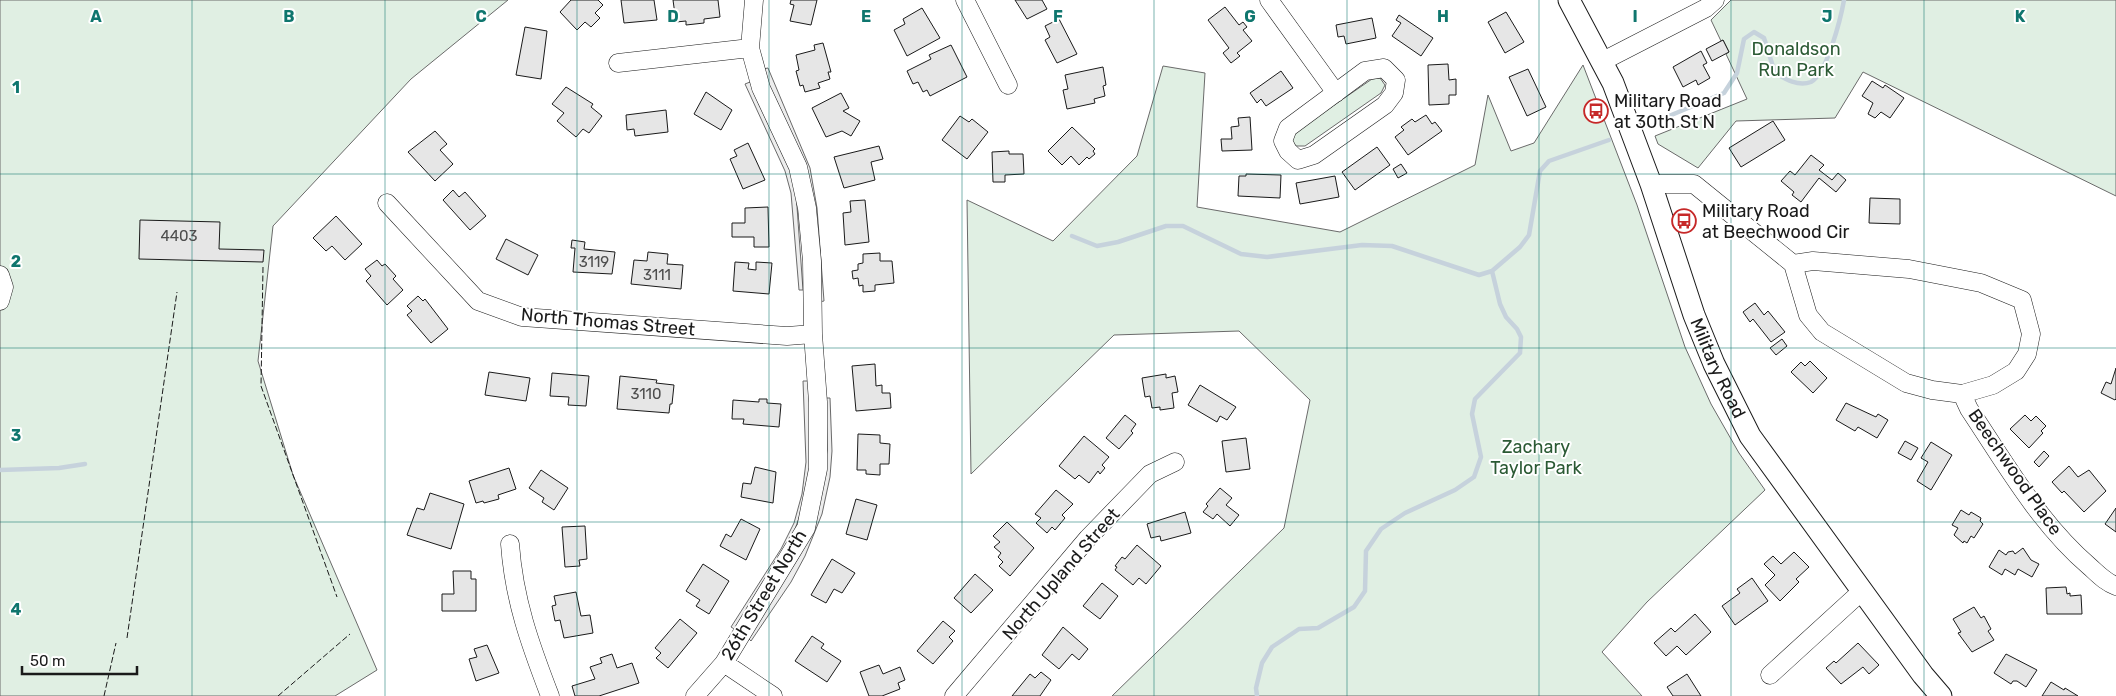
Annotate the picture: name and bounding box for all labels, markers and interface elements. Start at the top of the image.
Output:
text: A [90,7,102,26]
text: B [283,7,295,26]
text: C [475,7,487,26]
text: D [667,7,679,26]
text: E [861,7,871,26]
text: F [1053,7,1063,26]
text: G [1244,7,1256,26]
text: H [1437,7,1449,26]
text: I [1632,7,1638,26]
text: J [1822,7,1832,26]
text: K [2015,7,2026,26]
park label: Donaldson Run Park [1751,38,1841,81]
text: 1 [12,78,20,97]
place label: Military Road at 30th St N [1614,90,1722,133]
bus stop icon: Military Road at 30th St N [1583,98,1609,124]
place label: Military Road at Beechwood Cir [1702,200,1850,243]
bus stop icon: Military Road at Beechwood Cir [1671,208,1697,234]
house number: 4403 [160,227,198,245]
text: 2 [11,252,21,271]
house number: 3119 [579,253,609,271]
house number: 3111 [643,266,671,284]
street label: North Thomas Street [520,303,696,341]
street label: Military Road [1685,315,1750,422]
house number: 3110 [630,385,662,403]
street label: Beechwood Place [1963,405,2067,539]
text: 3 [11,426,21,445]
park label: Zachary Taylor Park [1490,436,1582,479]
street label: North Upland Street [998,503,1124,645]
street label: 26th Street North [716,526,812,664]
text: 4 [11,600,22,619]
scale bar [22,644,138,676]
text: 50 m [30,652,65,670]

